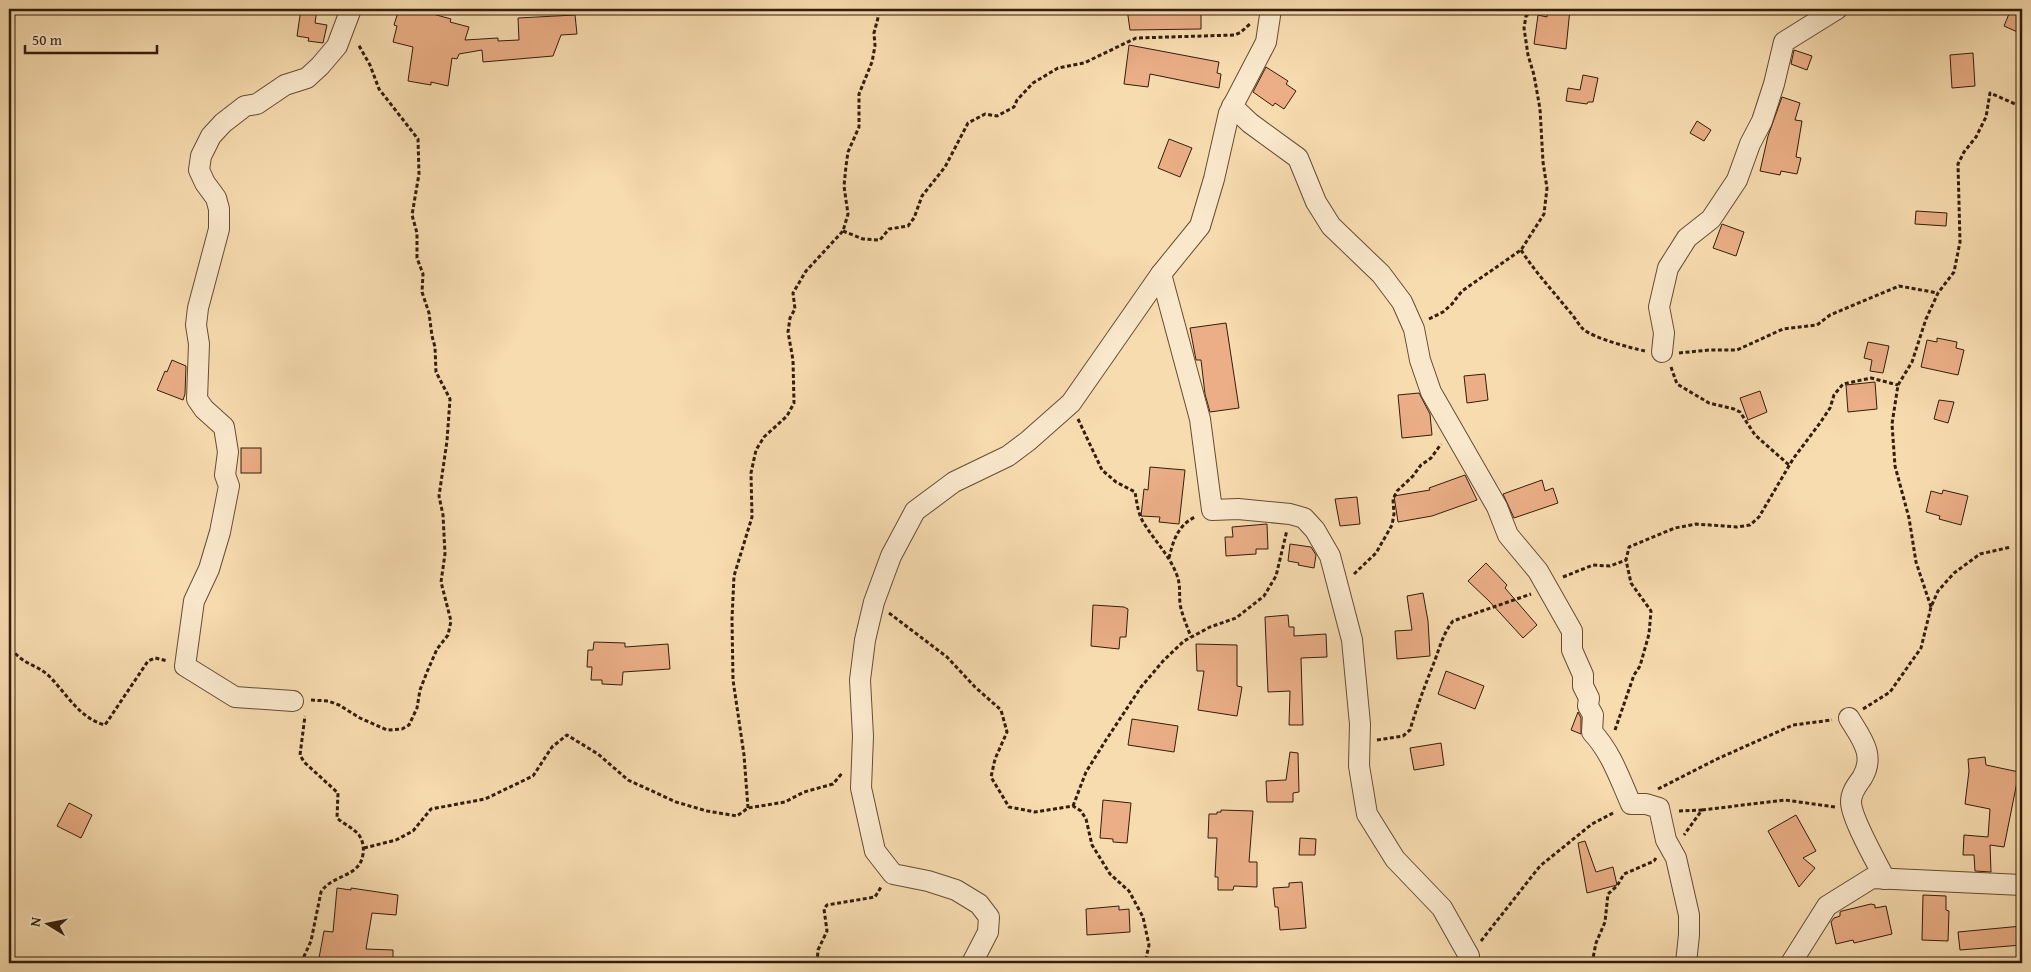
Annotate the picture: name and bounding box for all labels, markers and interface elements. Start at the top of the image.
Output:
scale bar [25,22,158,54]
text: 50 m [32,29,63,50]
north arrow [22,900,72,950]
text: N [25,915,46,928]

